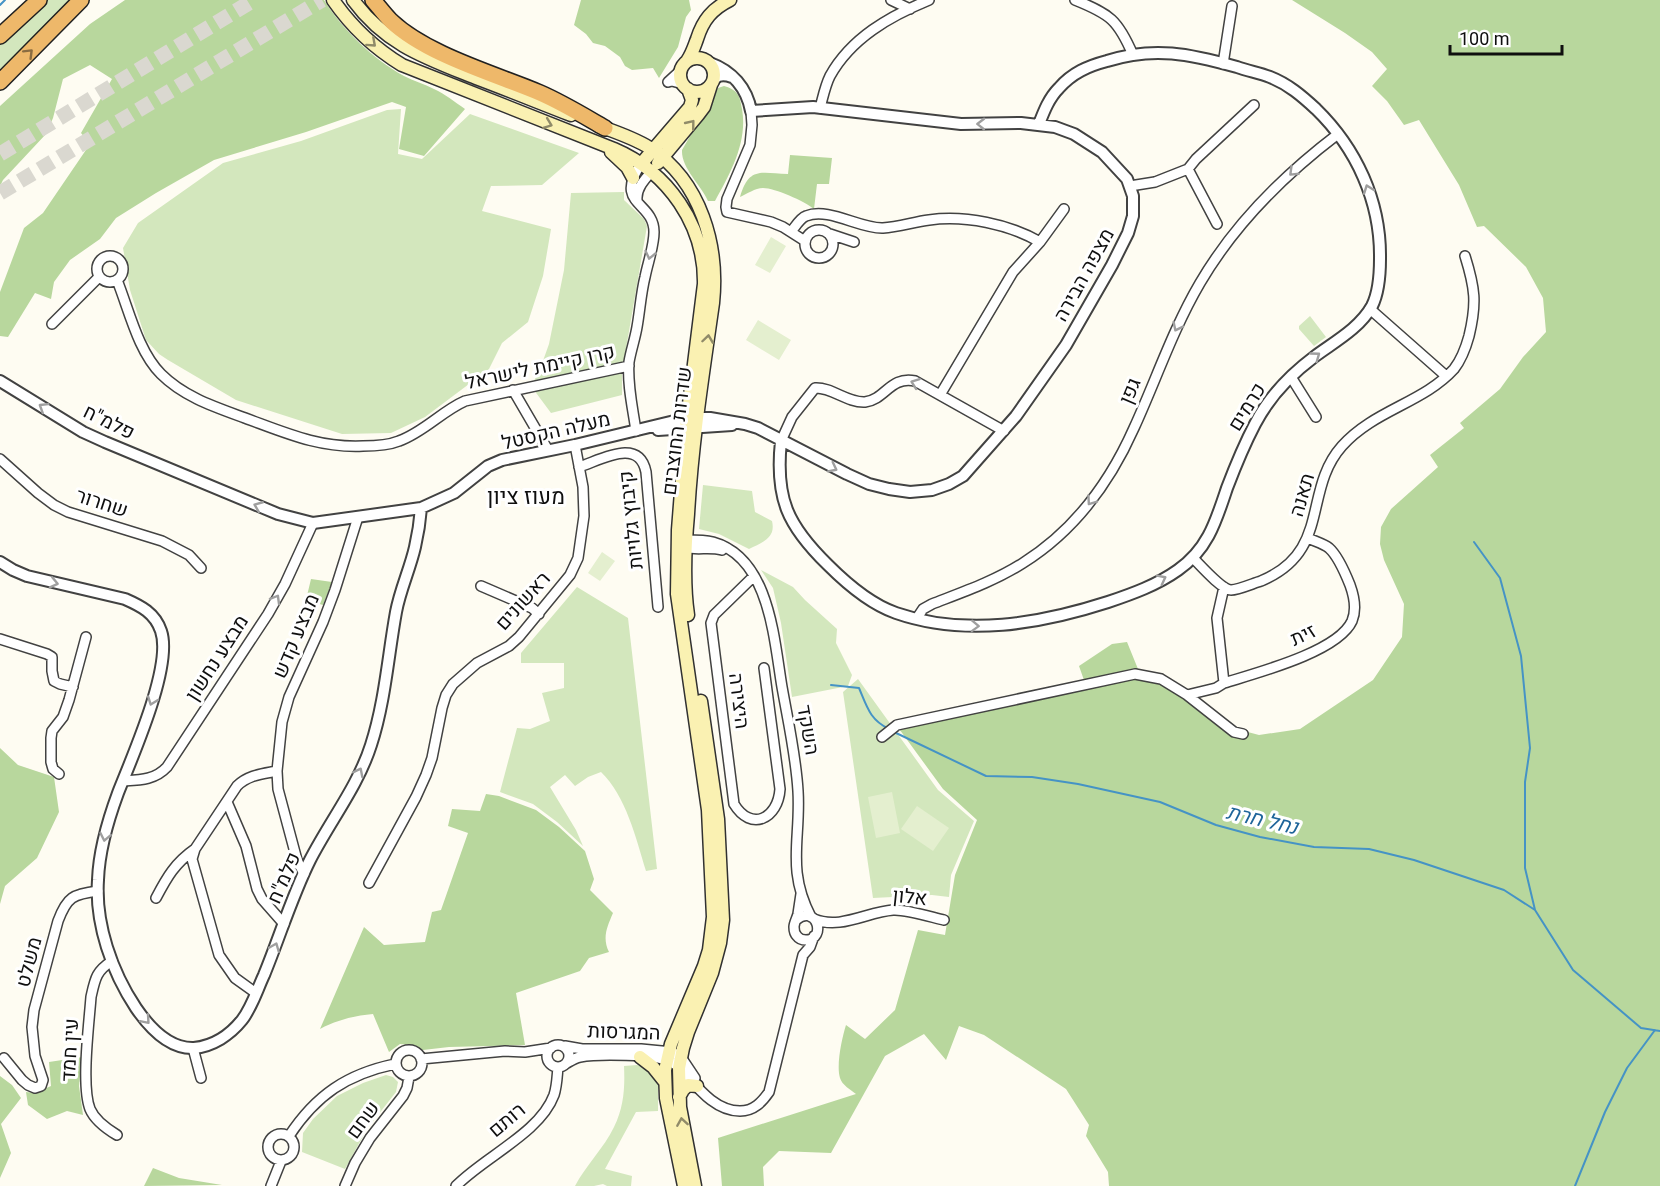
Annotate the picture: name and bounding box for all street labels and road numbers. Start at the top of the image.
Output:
street label: מצפה הבירה [1046,223,1122,327]
street label: קרן קיימת לישראל [462,337,618,397]
street label: שדרות החוצבים [655,365,699,497]
street label: גפן [1112,373,1148,409]
street label: כרמים [1221,377,1273,437]
street label: פלמ"ח [78,397,140,447]
street label: מעלה הקסטל [499,404,613,458]
street label: קיבוץ גלויות [611,469,651,571]
street label: תאנה [1282,470,1322,520]
street label: שחרור [72,481,132,525]
street label: ראשונים [489,565,557,637]
street label: מבצע קדש [265,589,327,683]
street label: מבצע נחשון [178,609,256,707]
street label: זית [1285,616,1321,654]
street label: היצירה [721,671,757,731]
street label: השקד [789,703,827,757]
street label: פלמ"ח [260,847,308,909]
street label: אלון [891,881,929,913]
street label: משלט [8,934,50,990]
street label: המגרסות [587,1016,661,1048]
street label: עין חמד [54,1017,86,1083]
street label: שחם [339,1095,387,1145]
street label: רותם [482,1096,532,1144]

